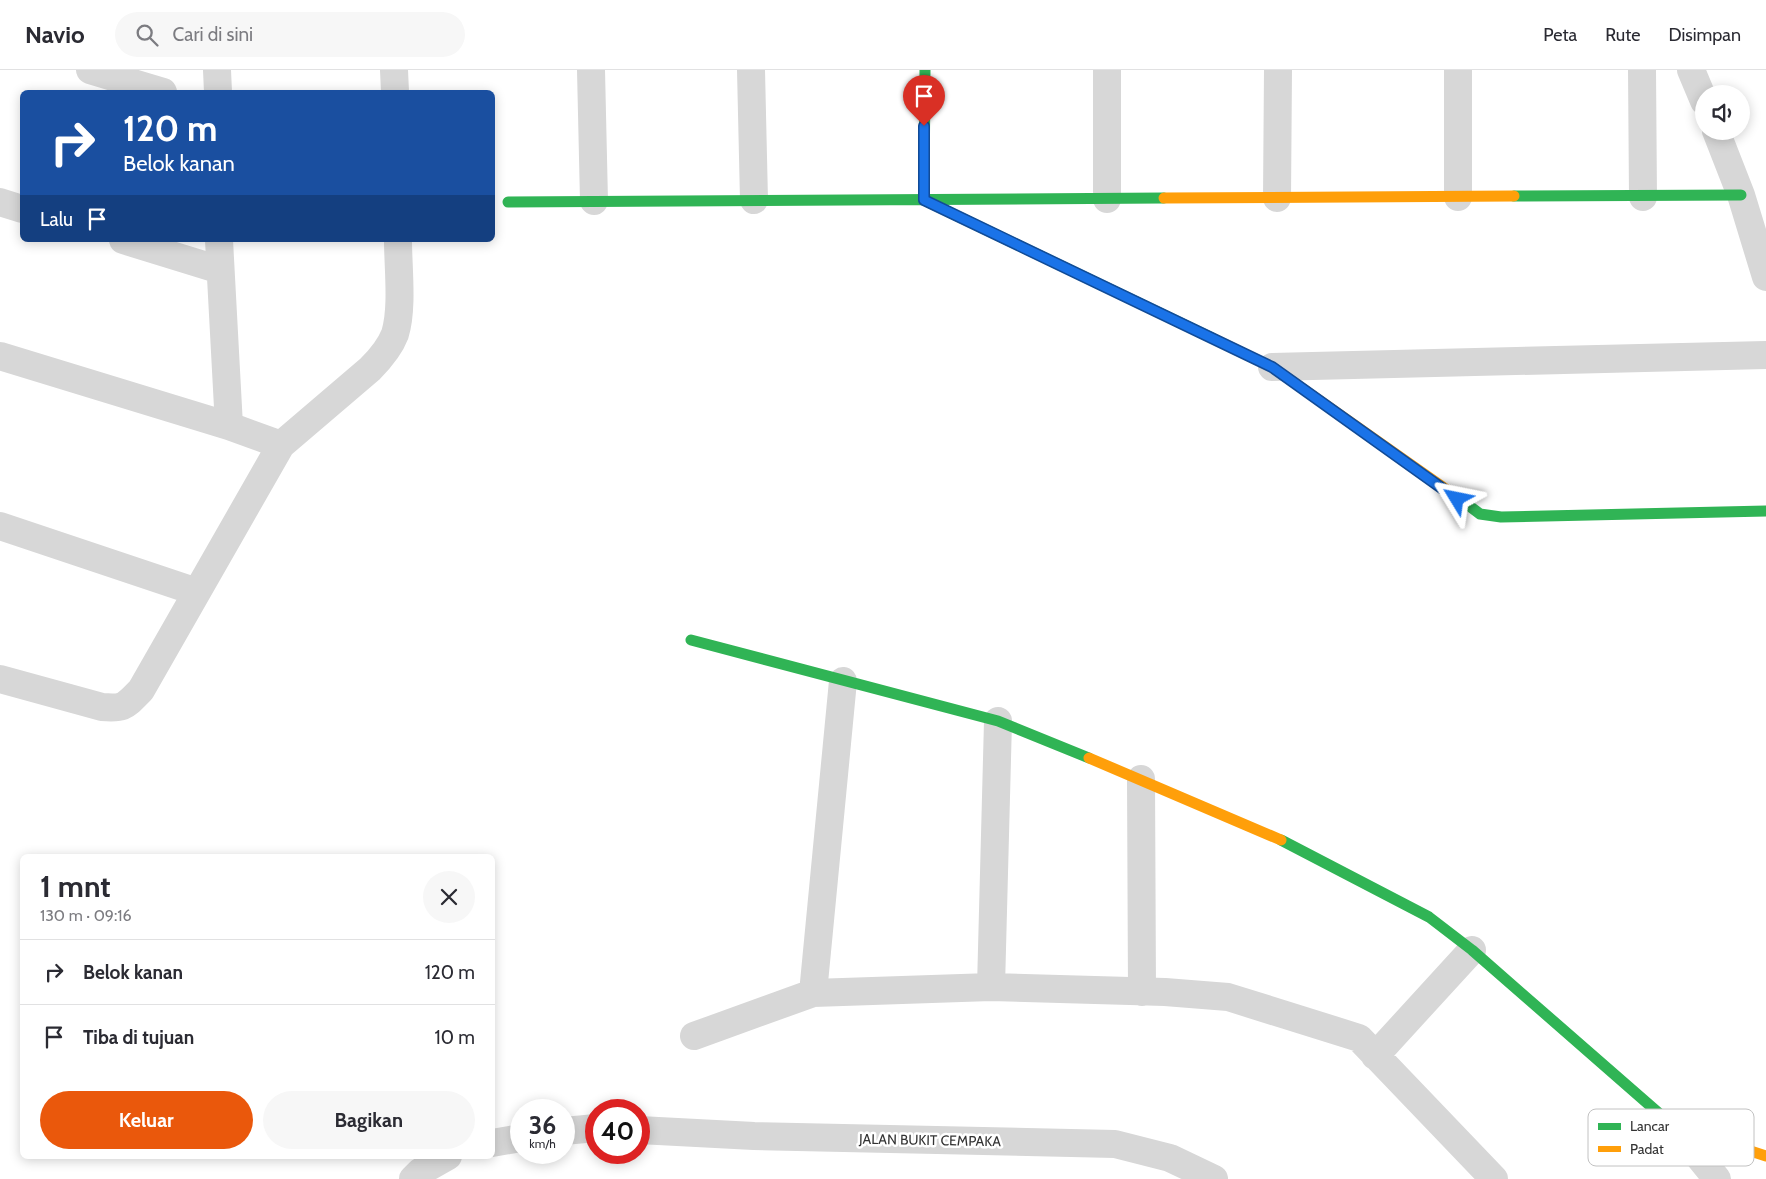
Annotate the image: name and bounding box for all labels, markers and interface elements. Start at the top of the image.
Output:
search box [115,12,465,57]
text: Navio [25,20,85,49]
icon: search [133,21,161,49]
text: Cari di sini [173,23,253,46]
text: Peta [1543,24,1577,46]
text: Rute [1605,24,1640,46]
text: Disimpan [1668,24,1741,46]
pin [903,75,945,126]
icon: arrive [910,82,938,110]
map controls [1695,85,1750,140]
button: sound [1695,85,1750,140]
text: 120 m [123,107,217,150]
icon: right [40,110,105,175]
text: Belok kanan [123,150,235,177]
icon: arrive [83,205,111,233]
text: Lalu [40,208,73,231]
position arrow [1430,472,1482,524]
text: 1 mnt [40,868,111,905]
button: close [423,871,475,923]
text: 130 m · 09:16 [40,906,132,925]
icon: right [40,958,68,986]
text: Belok kanan [83,961,183,984]
text: 120 m [425,961,475,984]
icon: arrive [40,1023,68,1051]
text: Tiba di tujuan [83,1026,194,1049]
text: 10 m [435,1026,475,1049]
button: Keluar [40,1091,253,1149]
button: Bagikan [263,1091,475,1149]
speed limit sign: 40 [585,1099,650,1164]
legend [1588,1109,1754,1166]
text: 36 [529,1110,556,1140]
text: Lancar [1630,1117,1670,1135]
street label: JALAN BUKIT CEMPAKA [858,1130,1001,1150]
text: km/h [529,1136,556,1151]
text: Padat [1630,1140,1664,1158]

